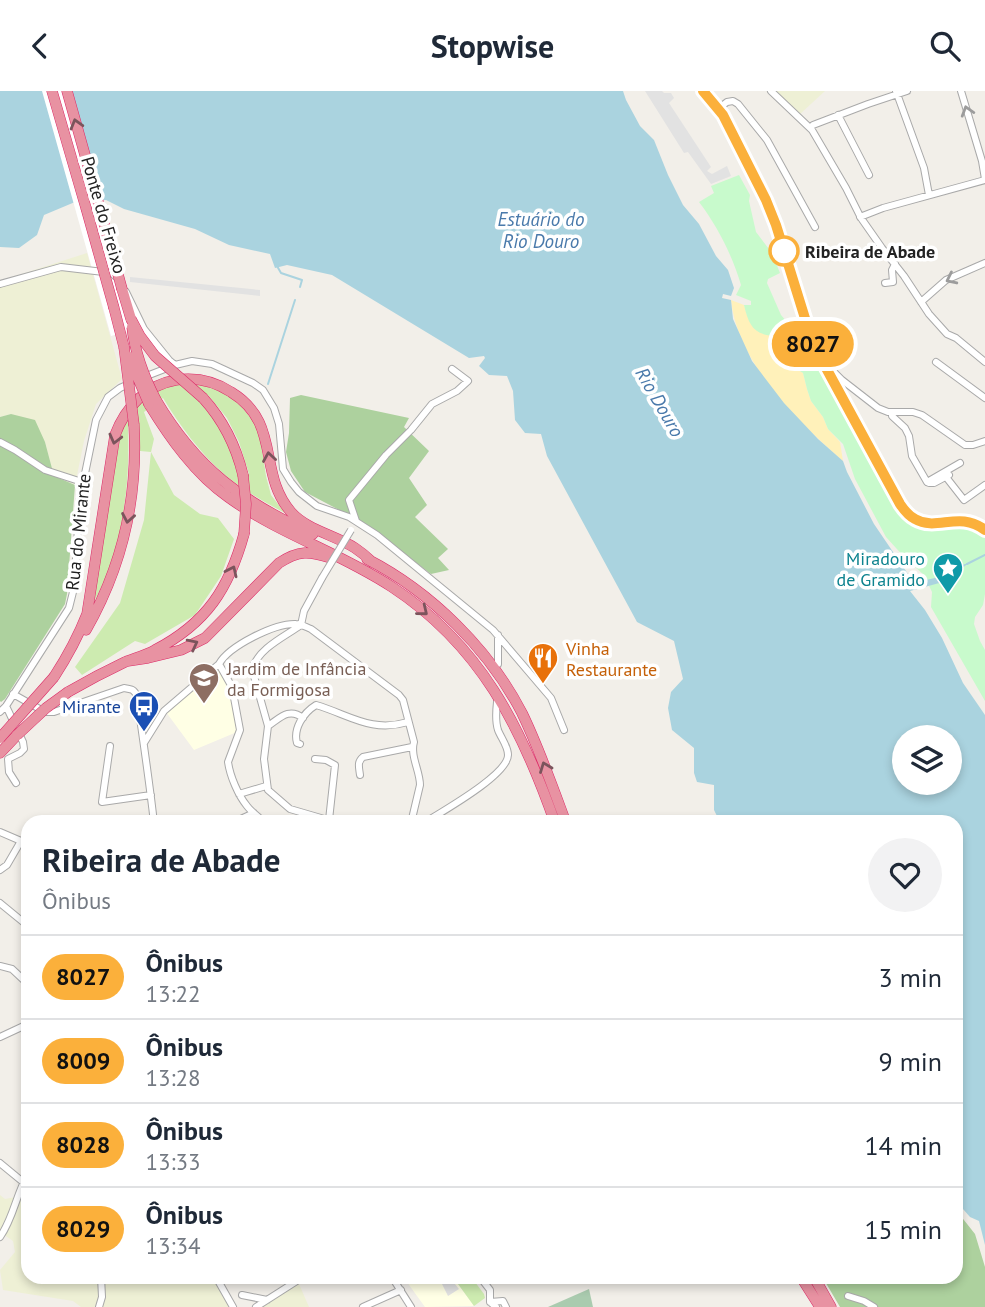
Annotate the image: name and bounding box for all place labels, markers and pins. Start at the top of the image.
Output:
marker: Ribeira de Abade [769,236,799,266]
place label: Ribeira de Abade [805,240,935,263]
place label: Miradouro de Gramido [837,547,925,591]
place icon: Miradouro de Gramido [931,551,965,595]
place label: Vinha Restaurante [565,637,657,681]
restaurant icon: Vinha Restaurante [526,641,560,685]
place label: Jardim de Infância da Formigosa [226,657,366,701]
school or university icon: Jardim de Infância da Formigosa [187,661,221,705]
bus stop icon: Mirante [127,689,161,733]
place label: Mirante [62,695,121,718]

